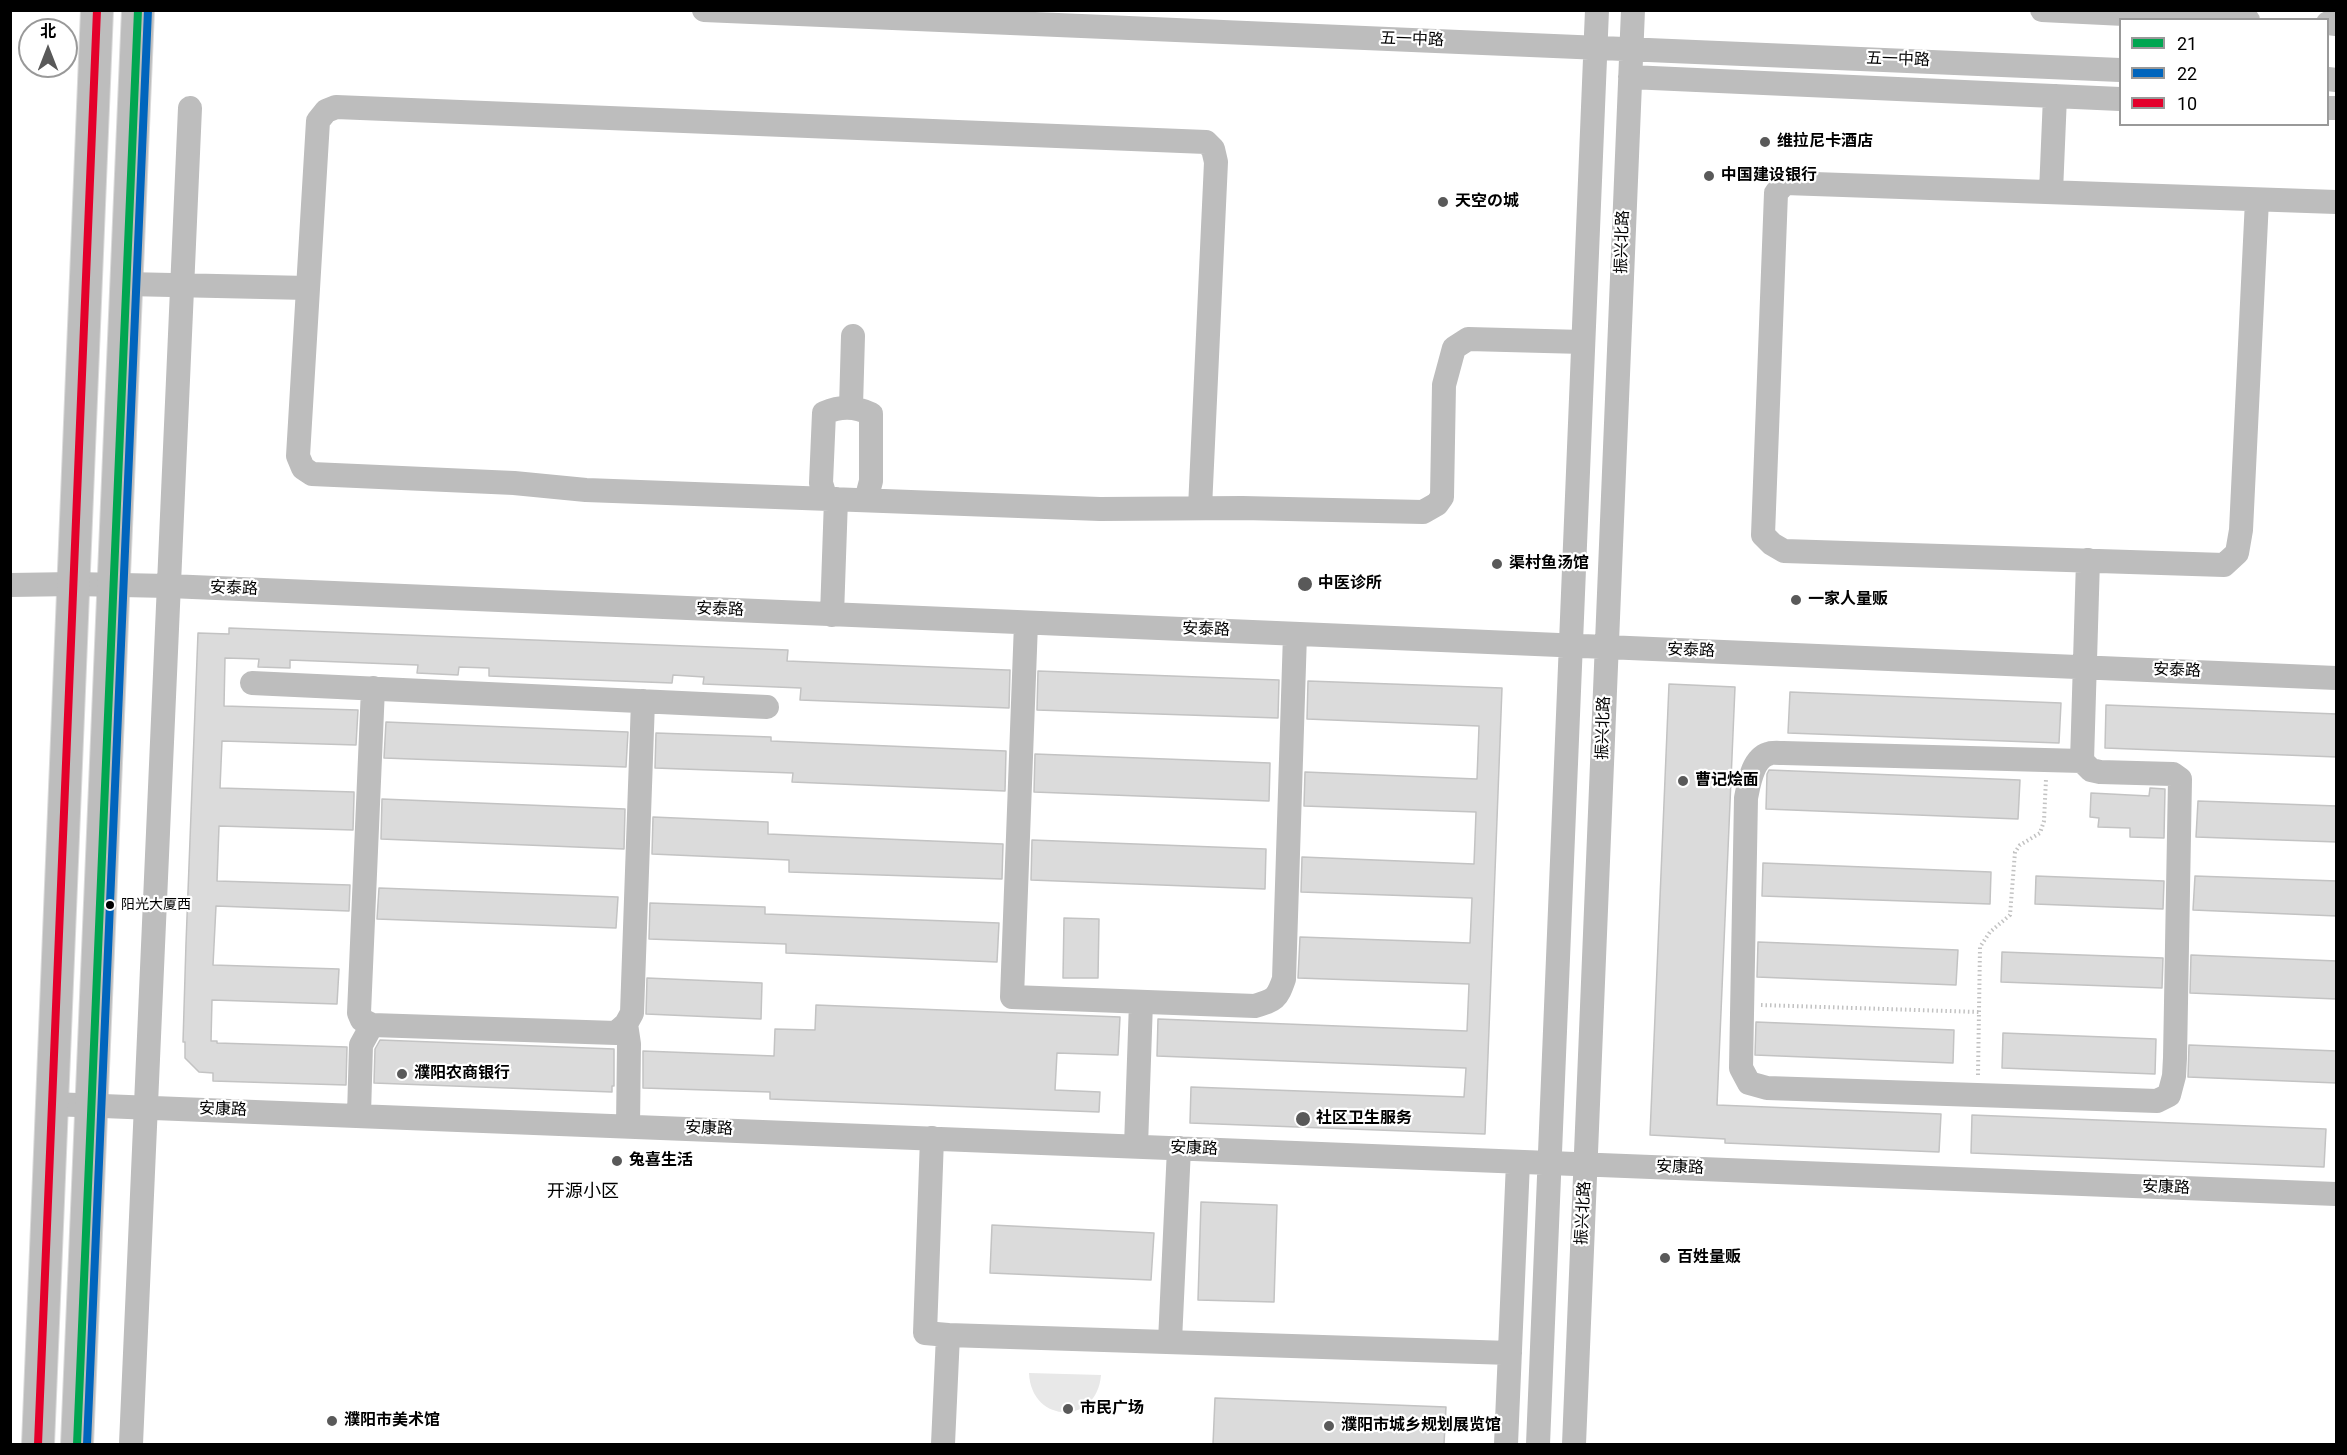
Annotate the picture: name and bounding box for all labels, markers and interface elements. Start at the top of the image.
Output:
north arrow [18,18,78,78]
legend [2119,18,2329,126]
text: 北 [40,22,56,41]
street label: 五一中路 [1380,29,1444,51]
text: 21 [2177,33,2197,54]
street label: 五一中路 [1866,49,1930,71]
text: 22 [2177,63,2197,84]
text: 10 [2177,93,2197,114]
place label: 维拉尼卡酒店 [1777,132,1873,152]
marker: 维拉尼卡酒店 [1758,135,1772,149]
place label: 中国建设银行 [1721,166,1817,186]
marker: 中国建设银行 [1702,169,1716,183]
place label: 天空の城 [1455,192,1519,212]
marker: 天空の城 [1436,195,1450,209]
street label: 振兴北路 [1612,210,1634,274]
place label: 渠村鱼汤馆 [1509,554,1589,574]
marker: 渠村鱼汤馆 [1490,557,1504,571]
place label: 中医诊所 [1318,574,1382,594]
marker: 中医诊所 [1296,575,1314,593]
street label: 安泰路 [210,579,258,599]
place label: 一家人量贩 [1808,590,1888,610]
marker: 一家人量贩 [1789,593,1803,607]
street label: 安泰路 [696,600,744,620]
street label: 安泰路 [1182,620,1230,640]
street label: 安泰路 [1667,641,1715,661]
street label: 安泰路 [2153,661,2201,681]
street label: 振兴北路 [1593,696,1615,760]
place label: 曹记烩面 [1695,771,1759,791]
marker: 曹记烩面 [1676,774,1690,788]
place label: 阳光大厦西 [121,897,191,913]
marker: 阳光大厦西 [104,899,116,911]
place label: 濮阳农商银行 [414,1064,510,1084]
marker: 濮阳农商银行 [395,1067,409,1081]
street label: 安康路 [199,1100,247,1120]
place label: 社区卫生服务 [1316,1109,1412,1129]
marker: 社区卫生服务 [1294,1110,1312,1128]
street label: 安康路 [685,1119,733,1139]
street label: 安康路 [1170,1139,1218,1159]
place label: 兔喜生活 [629,1151,693,1171]
marker: 兔喜生活 [610,1154,624,1168]
street label: 安康路 [1656,1158,1704,1178]
street label: 安康路 [2142,1178,2190,1198]
district label: 开源小区 [547,1181,619,1203]
street label: 振兴北路 [1573,1181,1595,1245]
place label: 百姓量贩 [1677,1248,1741,1268]
marker: 百姓量贩 [1658,1251,1672,1265]
place label: 市民广场 [1080,1399,1144,1419]
marker: 市民广场 [1061,1402,1075,1416]
place label: 濮阳市美术馆 [344,1411,440,1431]
marker: 濮阳市美术馆 [325,1414,339,1428]
place label: 濮阳市城乡规划展览馆 [1341,1416,1501,1436]
marker: 濮阳市城乡规划展览馆 [1322,1419,1336,1433]

